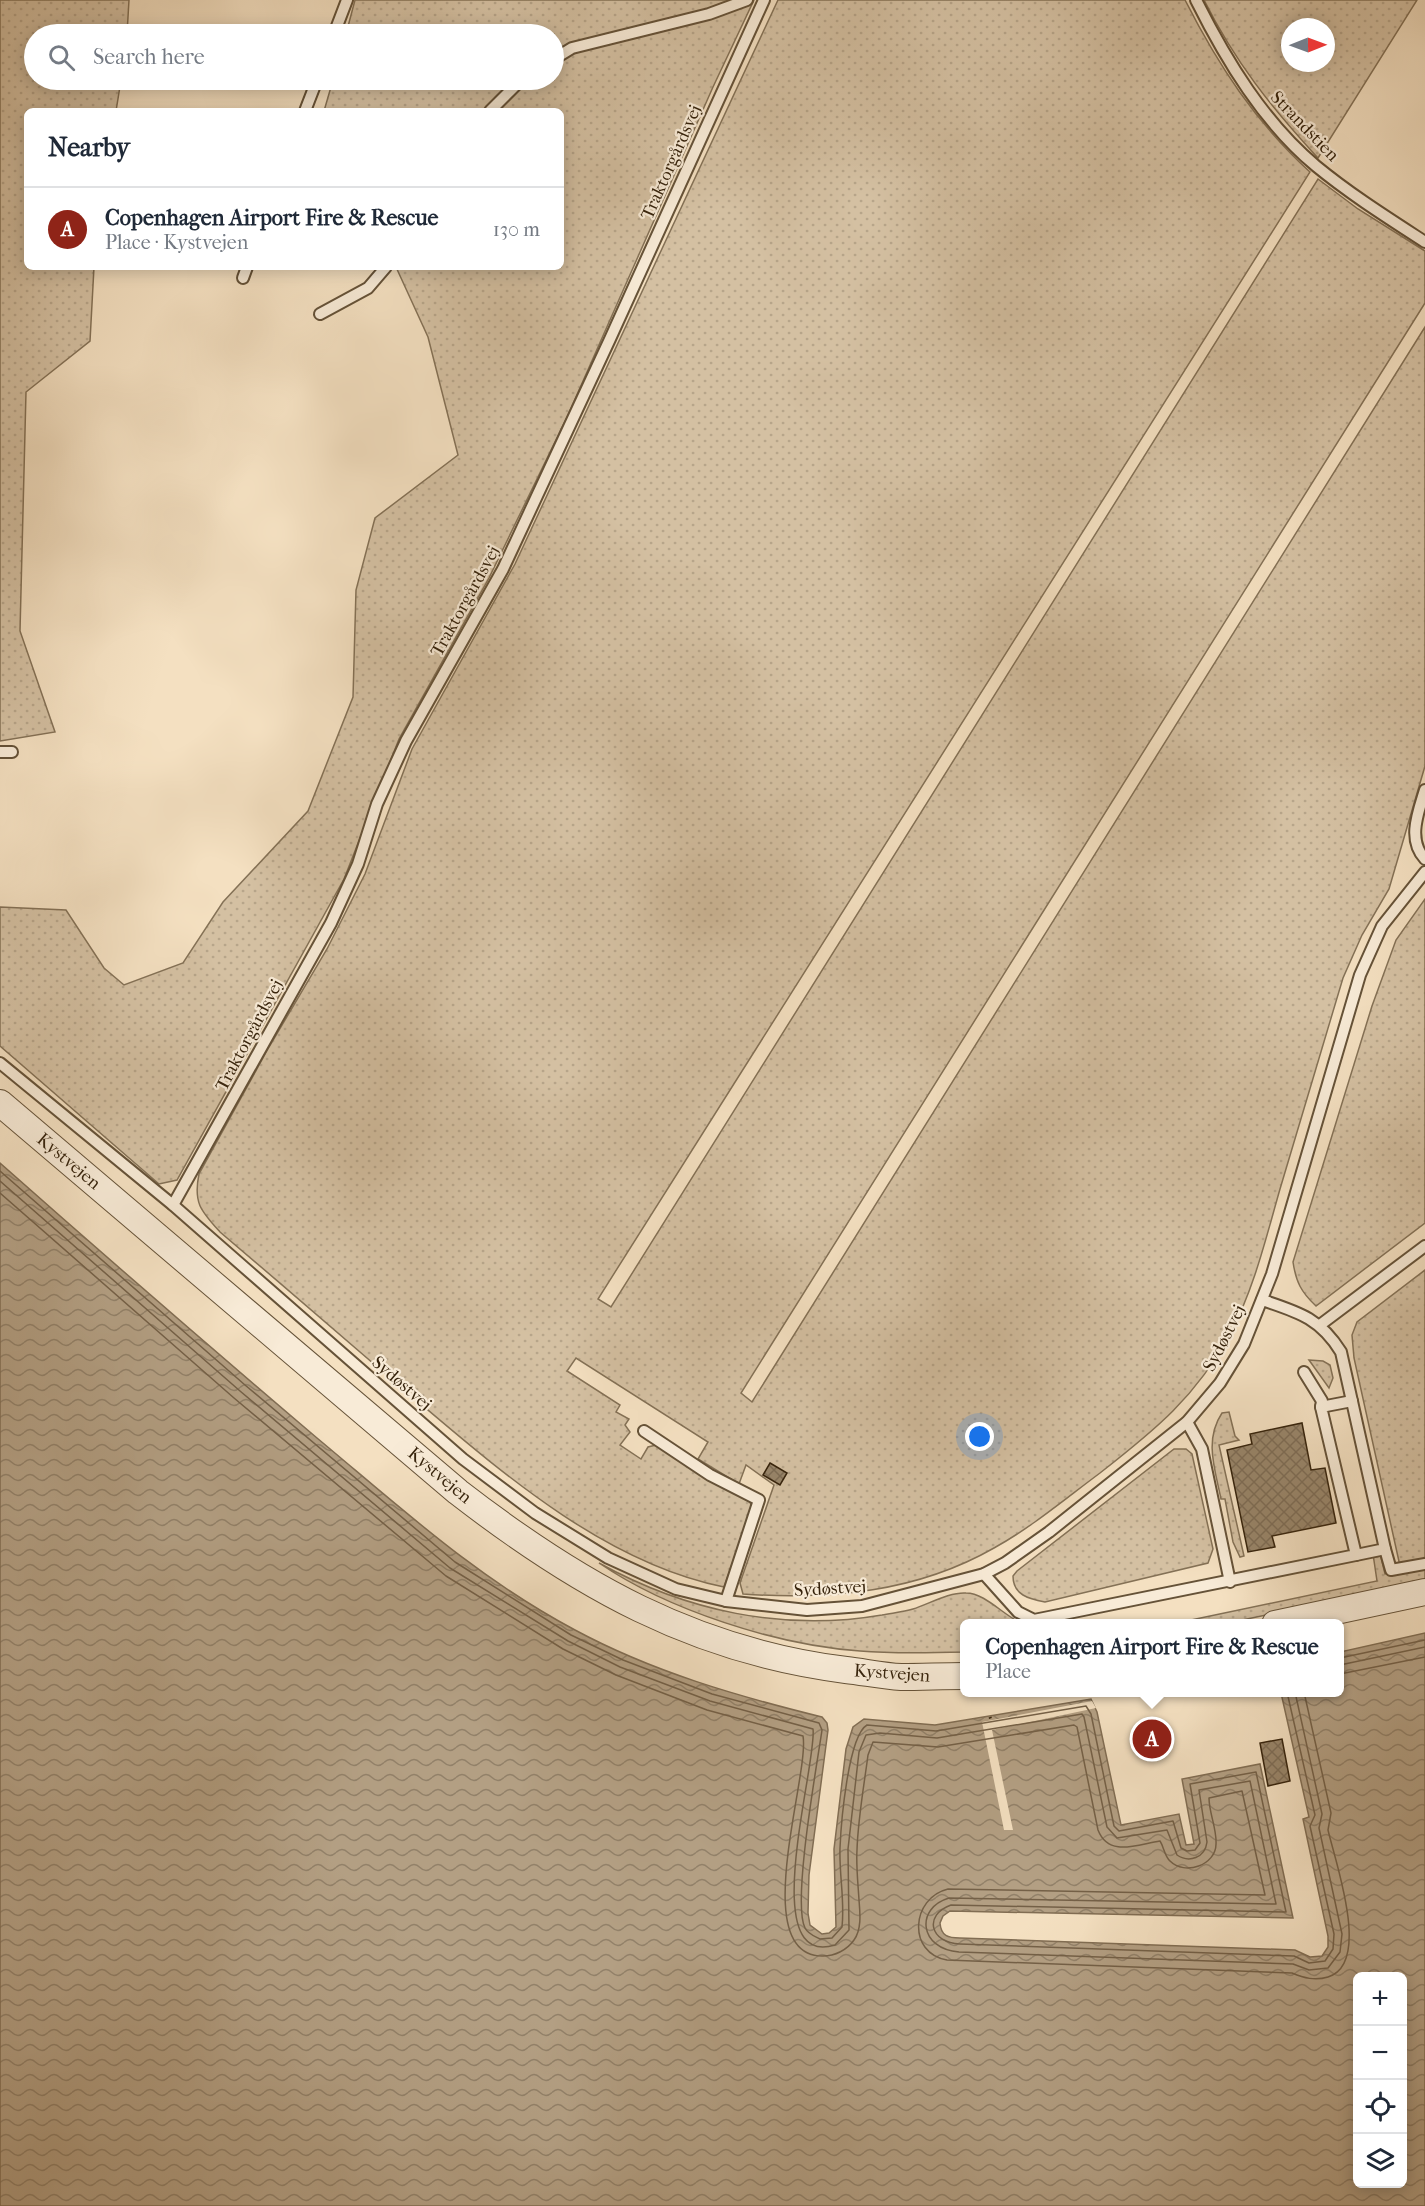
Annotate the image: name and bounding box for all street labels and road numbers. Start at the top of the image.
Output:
street label: Strandstien [1266,87,1344,166]
street label: Traktorgårdsvej [637,102,706,223]
street label: Traktorgårdsvej [426,542,504,660]
street label: Traktorgårdsvej [211,976,288,1095]
street label: Kystvejen [33,1129,105,1194]
street label: Sydøstvej [1199,1301,1250,1375]
street label: Sydøstvej [368,1352,436,1415]
street label: Kystvejen [404,1443,476,1508]
street label: Sydøstvej [793,1576,867,1601]
street label: Kystvejen [853,1660,931,1687]

